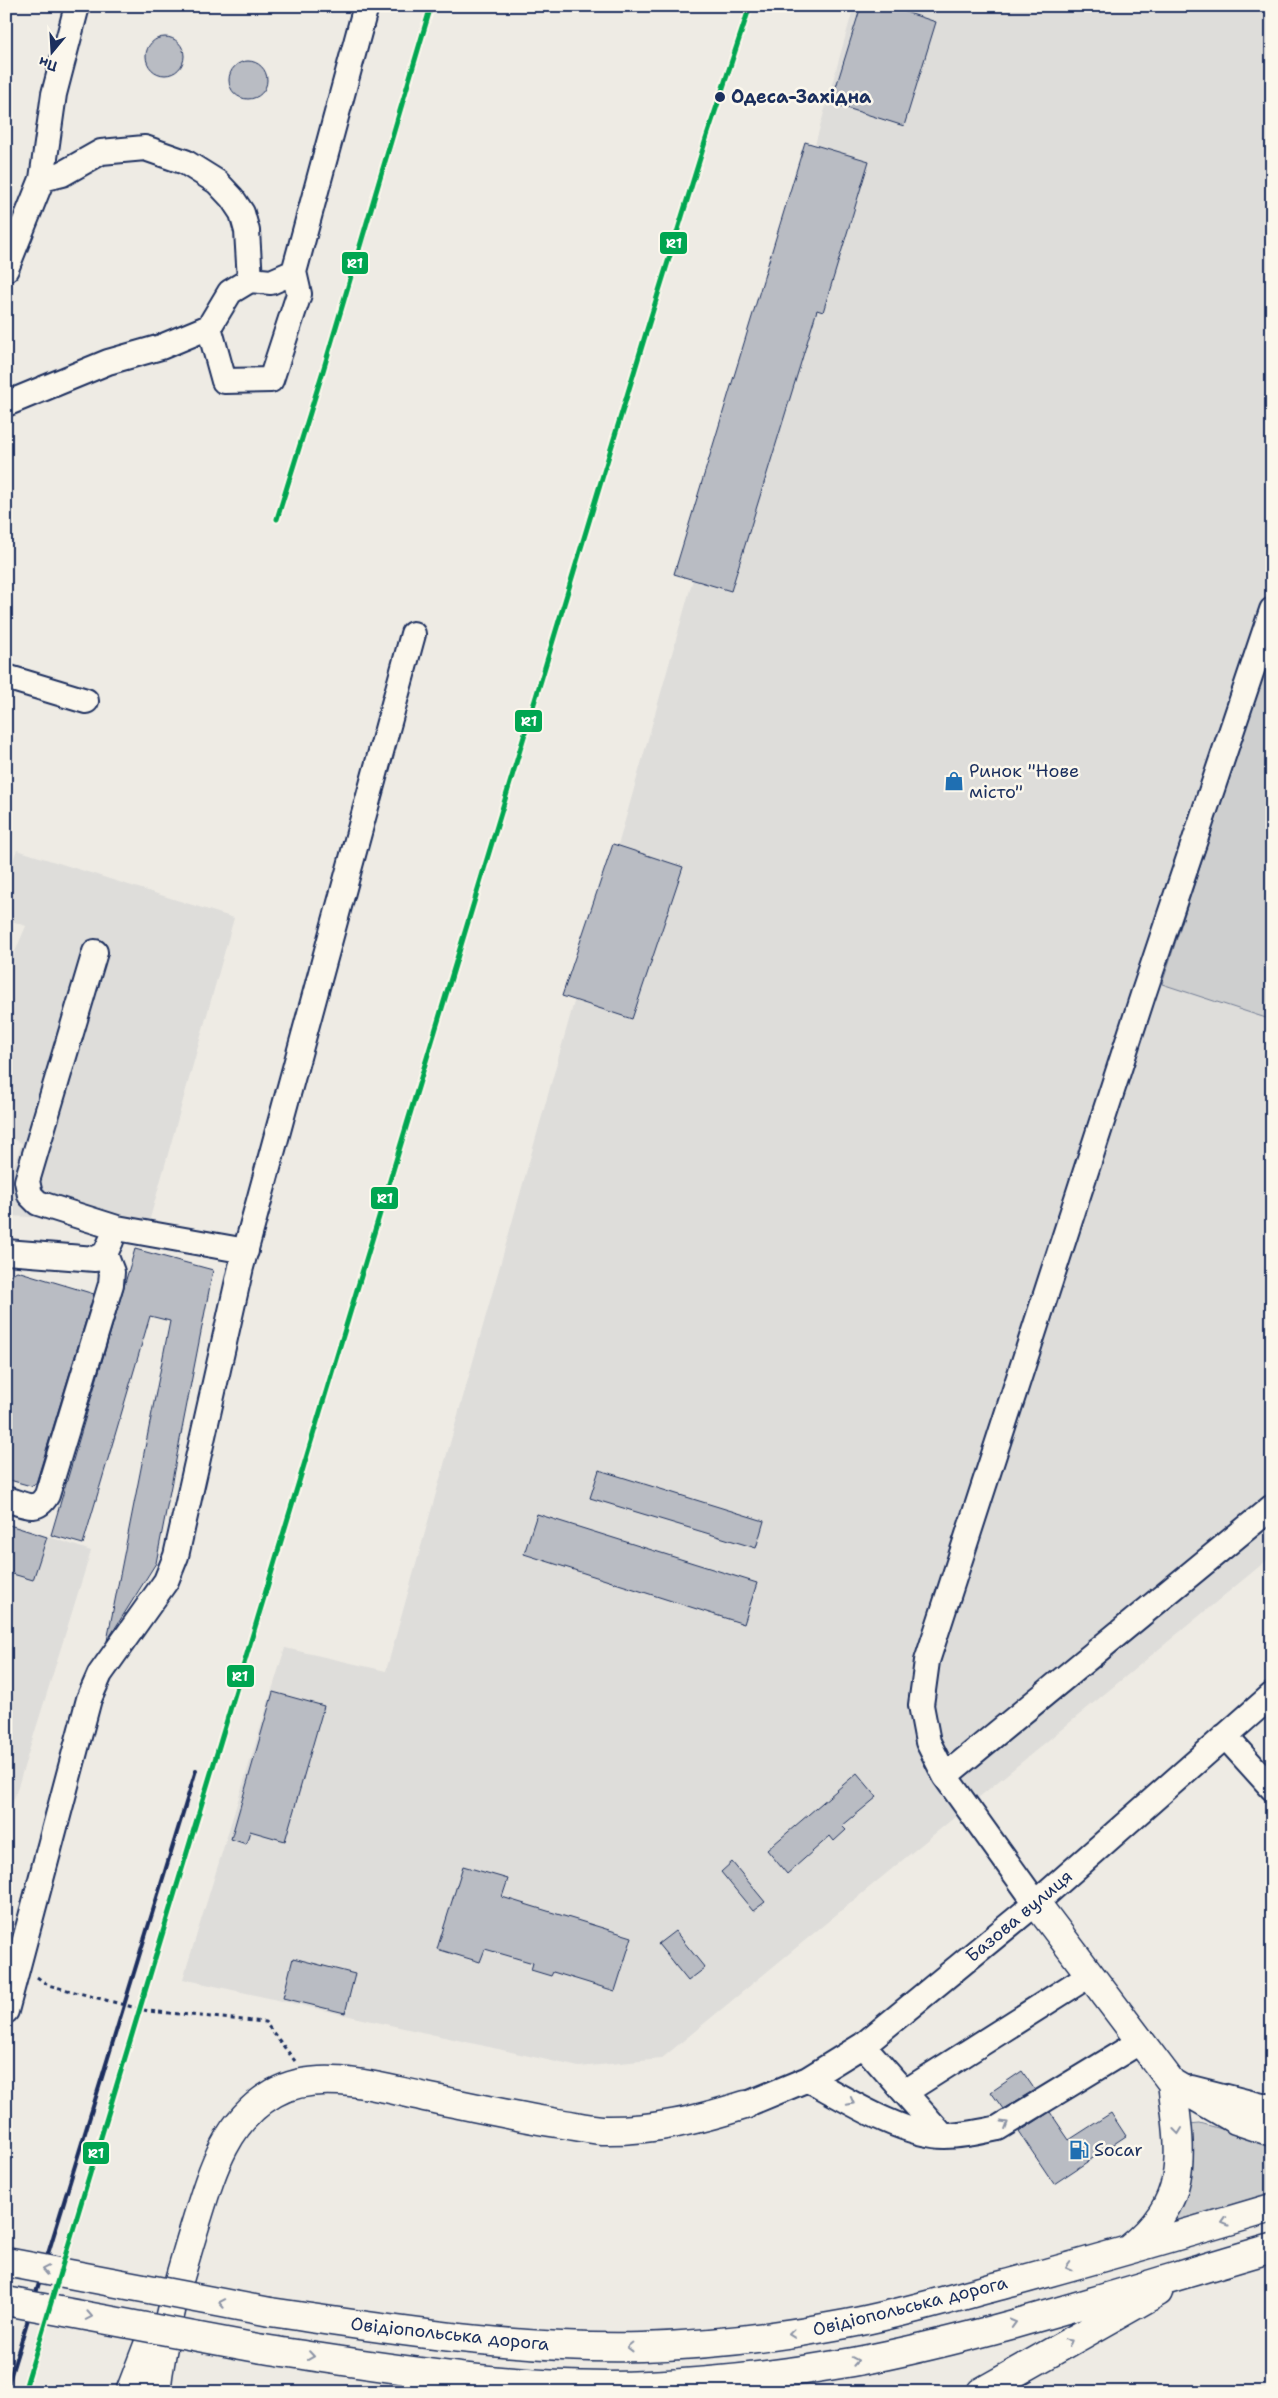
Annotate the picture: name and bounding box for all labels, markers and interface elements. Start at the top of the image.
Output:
north arrow [28,28,78,78]
text: Пн [36,53,60,76]
place label: Одеса-Західна [731,85,872,109]
marker: Одеса-Західна [713,90,727,104]
line badge: R1 [659,231,688,255]
text: R1 [666,234,682,252]
line badge: R1 [341,251,369,275]
text: R1 [347,254,363,272]
line badge: R1 [514,709,543,733]
text: R1 [521,712,537,730]
place label: Ринок "Нове місто" [969,759,1079,804]
shop icon: Ринок "Нове місто" [943,770,965,792]
line badge: R1 [370,1186,399,1210]
text: R1 [377,1189,393,1207]
line badge: R1 [226,1664,255,1688]
text: R1 [232,1667,248,1685]
street label: Базова вулиця [961,1864,1077,1968]
one-way arrow [846,2096,855,2106]
one-way arrow [999,2120,1008,2130]
one-way arrow [1172,2128,1183,2136]
place label: Socar [1094,2138,1143,2162]
fuel station icon: Socar [1068,2139,1090,2161]
line badge: R1 [82,2141,110,2165]
text: R1 [88,2144,104,2162]
one-way arrow [1221,2217,1230,2227]
one-way arrow [1065,2261,1073,2271]
one-way arrow [41,2265,50,2275]
street label: Овідіопольська дорога [810,2270,1010,2342]
one-way arrow [218,2298,227,2308]
one-way arrow [84,2311,93,2321]
street label: Овідіопольська дорога [349,2312,551,2356]
one-way arrow [1009,2318,1017,2328]
one-way arrow [788,2328,796,2338]
one-way arrow [1064,2339,1073,2349]
one-way arrow [626,2342,634,2352]
one-way arrow [308,2350,316,2361]
one-way arrow [851,2356,860,2367]

